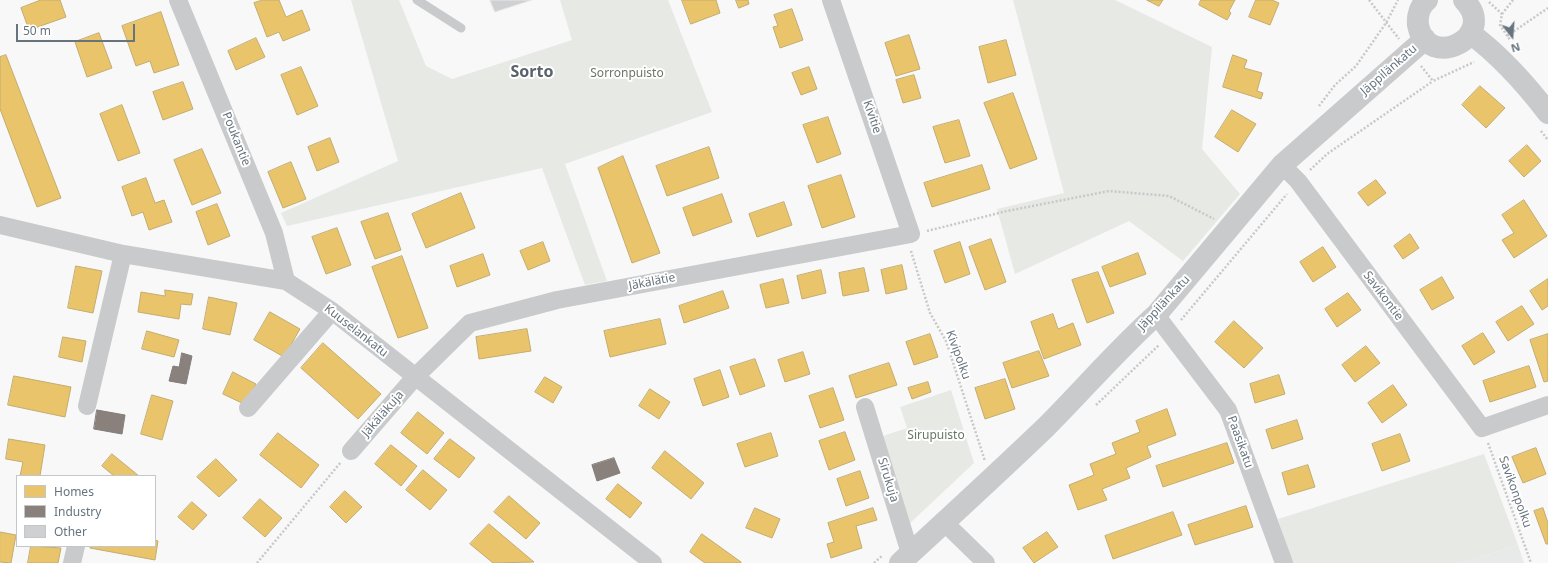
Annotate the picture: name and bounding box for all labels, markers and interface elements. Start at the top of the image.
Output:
scale bar [18,16,137,42]
north arrow [1492,16,1532,56]
text: 50 m [23,22,51,39]
text: N [1509,39,1522,56]
street label: Jäppilänkatu [1358,42,1420,98]
district label: Sorto [511,62,553,82]
park label: Sorronpuisto [590,67,664,81]
street label: Kivitie [860,99,884,135]
street label: Poukantie [219,110,253,168]
street label: Savikontie [1360,269,1406,323]
street label: Jäkälätie [627,270,677,294]
street label: Jäppilänkatu [1135,272,1193,334]
street label: Kuuselankatu [321,302,391,360]
street label: Kivipolku [942,328,974,382]
street label: Jäkäläkuja [359,388,407,440]
street label: Paasikatu [1224,414,1256,470]
park label: Sirupuisto [907,429,965,443]
street label: Savikonpolku [1495,454,1535,530]
street label: Sirukuja [874,456,902,504]
legend [16,475,156,547]
text: Homes [54,483,94,500]
text: Industry [54,503,101,520]
text: Other [54,523,87,540]

